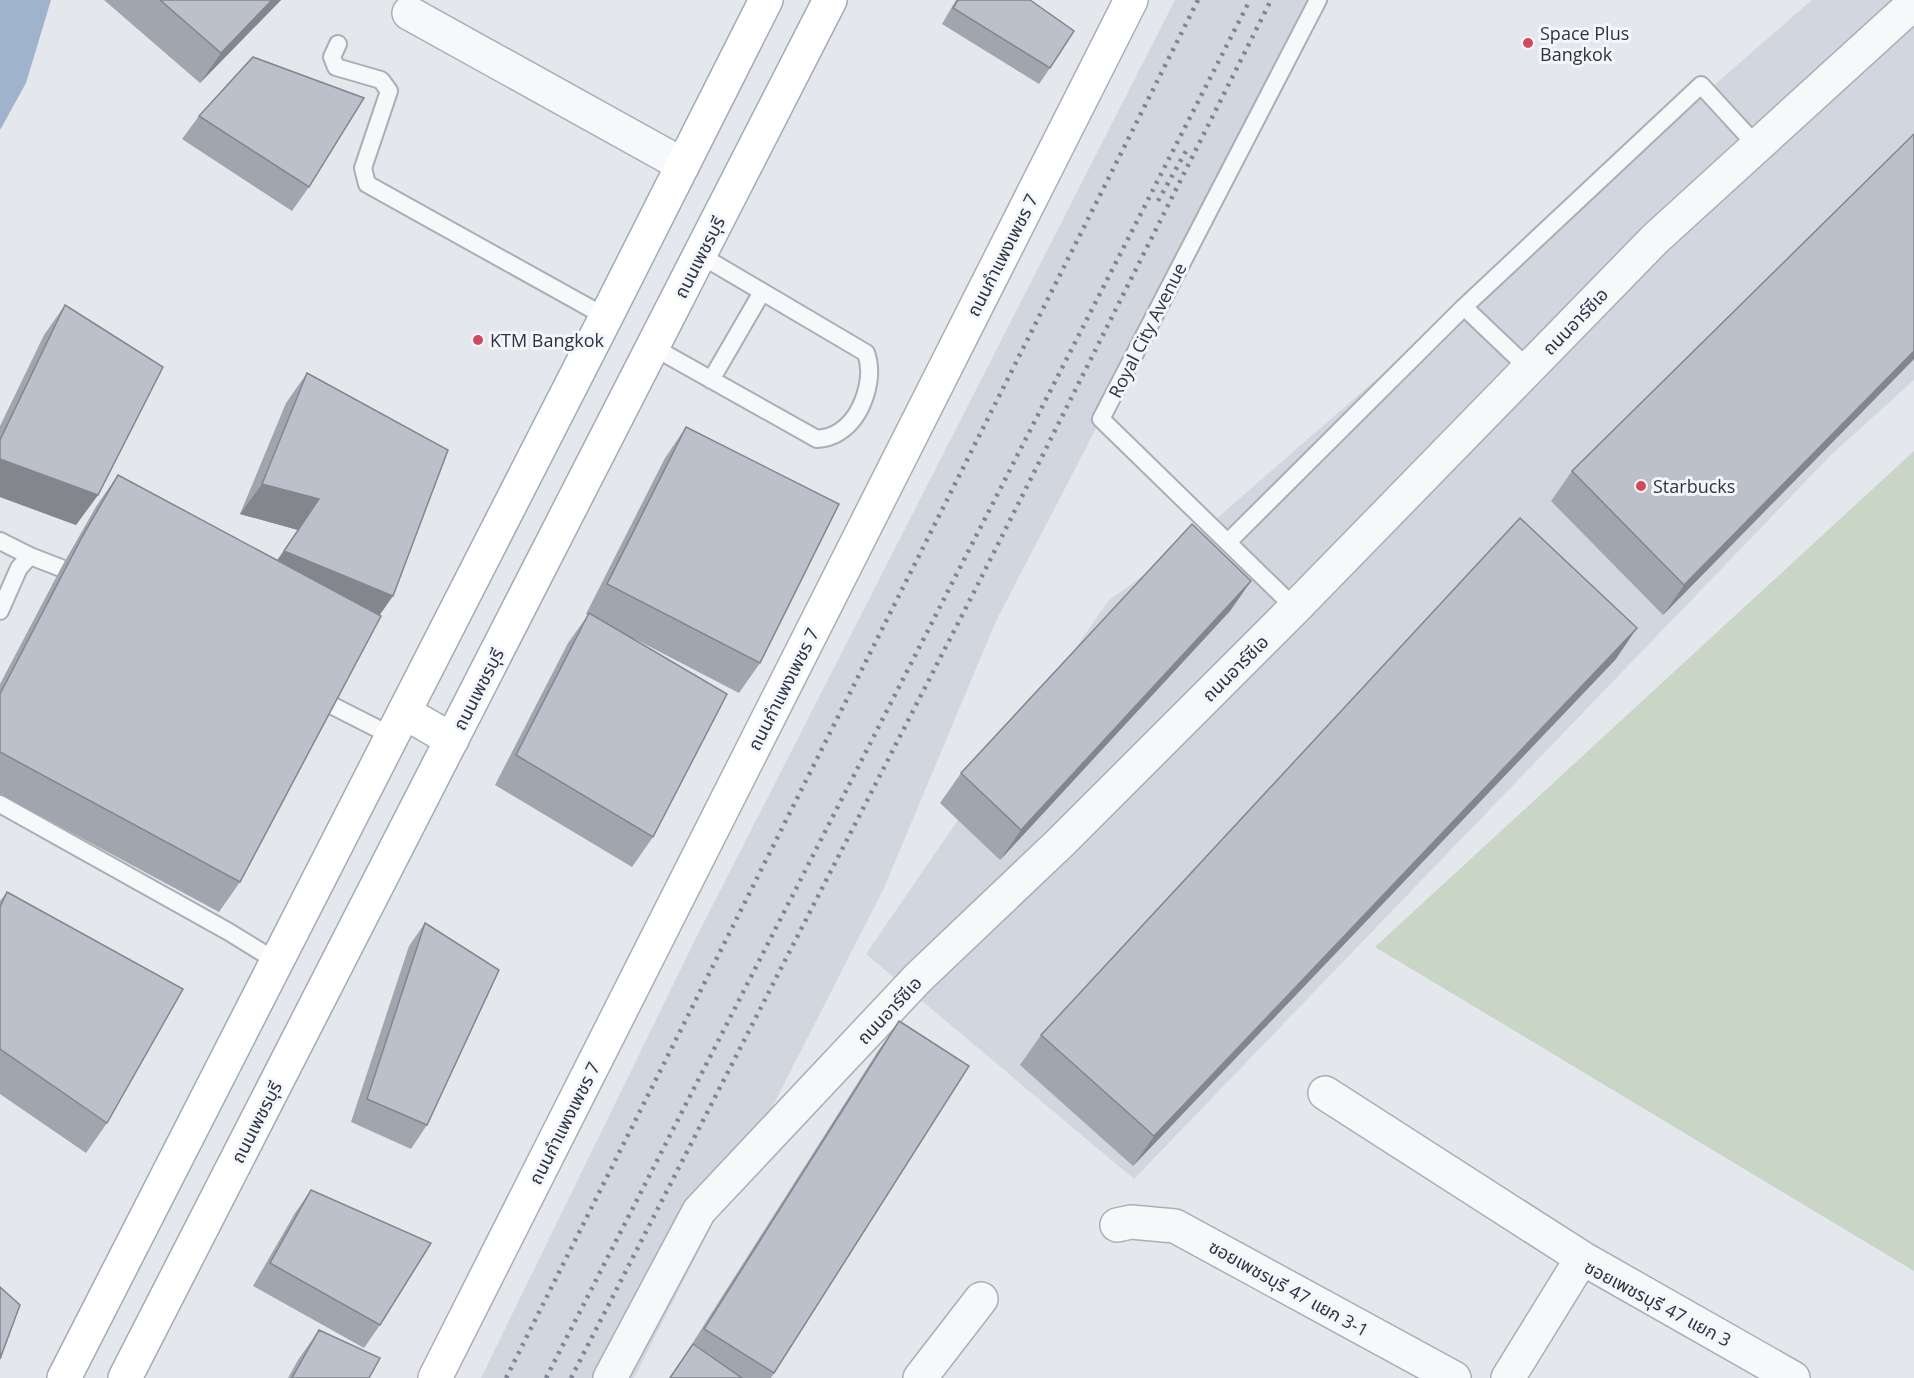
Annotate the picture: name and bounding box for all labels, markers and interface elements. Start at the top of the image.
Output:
place label: Space Plus Bangkok [1540,21,1629,66]
marker: Space Plus Bangkok [1521,36,1535,50]
street label: ถนนกำแพงเพชร 7 [961,190,1043,320]
street label: ถนนเพชรบุรี [668,212,730,302]
street label: Royal City Avenue [1103,258,1191,402]
street label: ถนนอาร์ซีเอ [1537,282,1613,360]
place label: KTM Bangkok [490,328,605,352]
marker: KTM Bangkok [471,333,485,347]
place label: Starbucks [1653,474,1735,498]
marker: Starbucks [1634,479,1648,493]
street label: ถนนกำแพงเพชร 7 [742,624,824,754]
street label: ถนนอาร์ซีเอ [1197,630,1273,706]
street label: ถนนเพชรบุรี [447,644,509,734]
street label: ถนนอาร์ซีเอ [851,971,927,1049]
street label: ถนนกำแพงเพชร 7 [523,1058,605,1188]
street label: ถนนเพชรบุรี [225,1077,287,1167]
street label: ซอยเพชรบุรี 47 แยก 3-1 [1205,1234,1373,1342]
street label: ซอยเพชรบุรี 47 แยก 3 [1580,1254,1736,1352]

